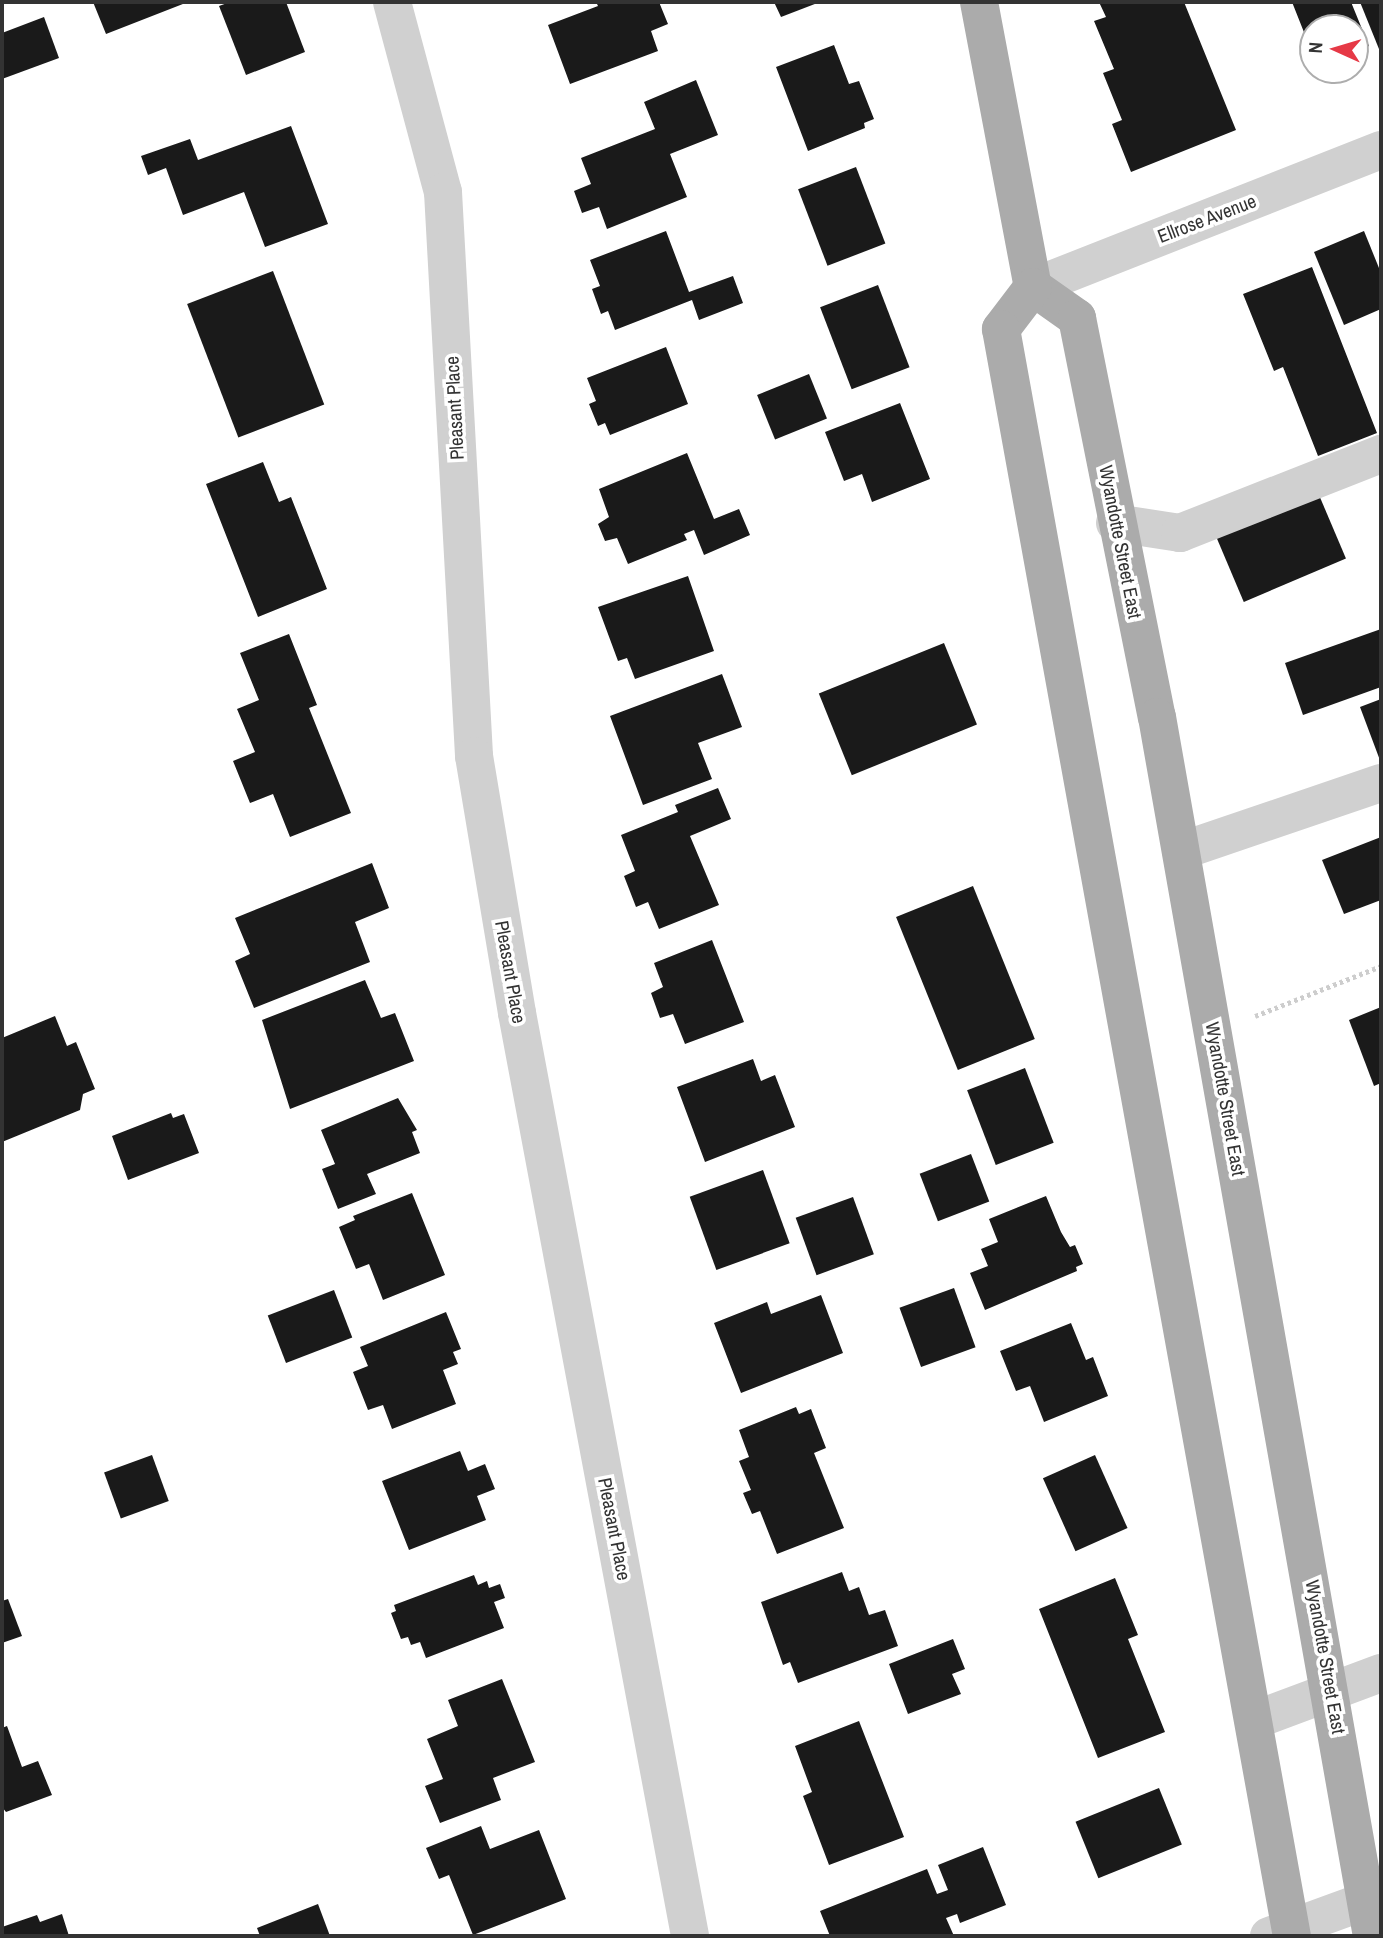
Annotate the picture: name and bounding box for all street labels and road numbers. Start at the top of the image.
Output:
street label: Ellrose Avenue [1154,190,1260,248]
street label: Pleasant Place [441,356,469,460]
street label: Wyandotte Street East [1094,463,1146,621]
street label: Pleasant Place [490,919,530,1025]
street label: Wyandotte Street East [1200,1020,1250,1178]
street label: Pleasant Place [593,1476,635,1582]
street label: Wyandotte Street East [1300,1578,1350,1736]

